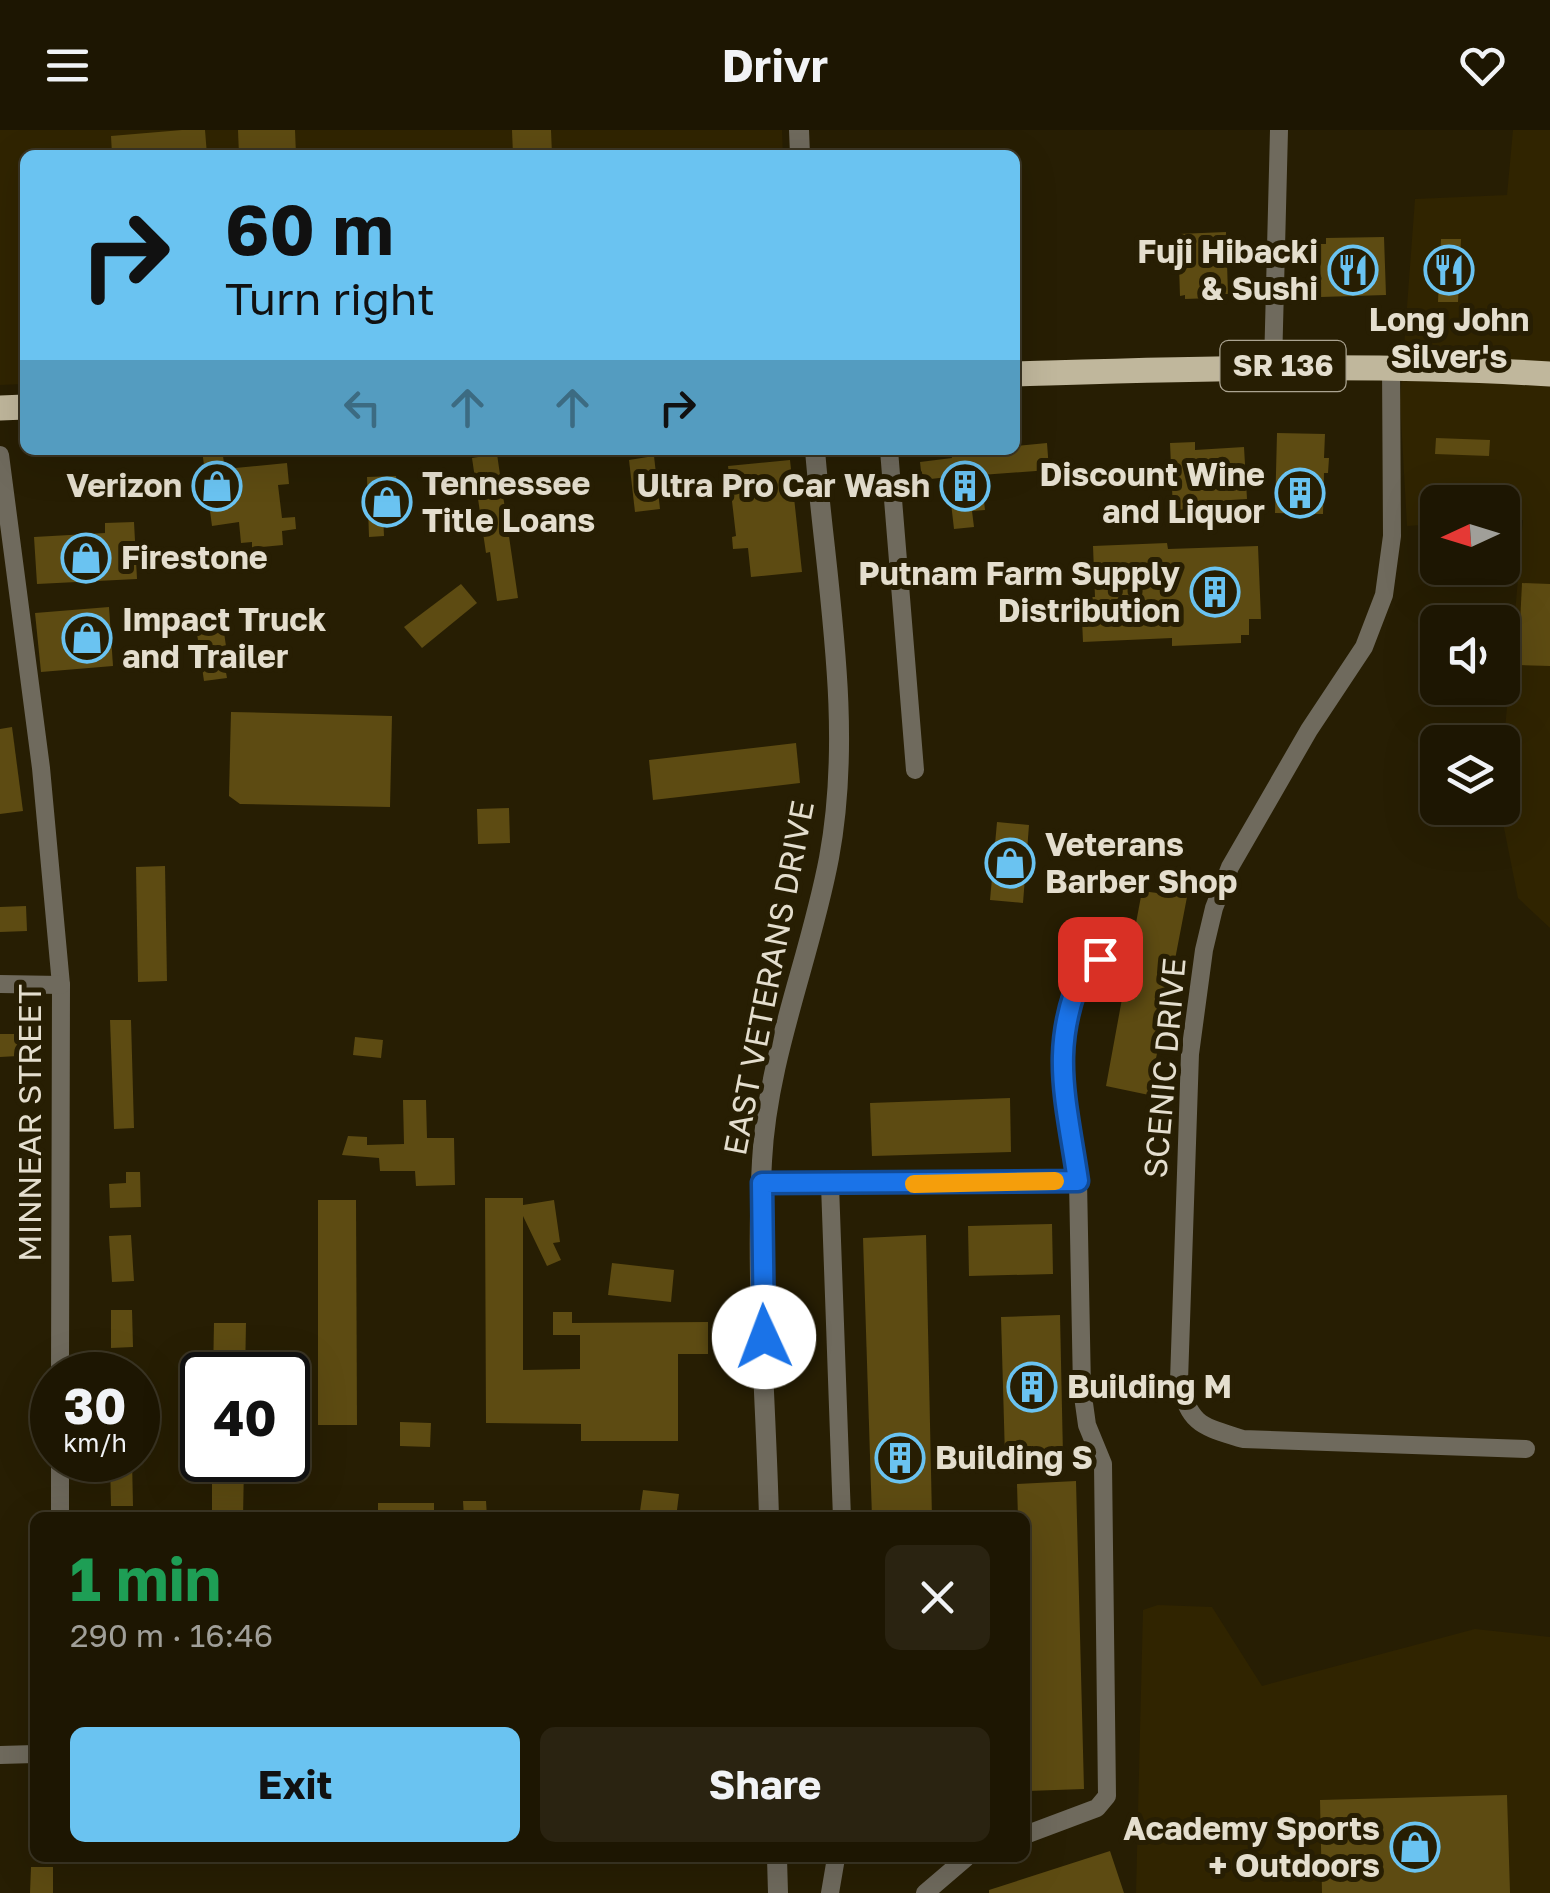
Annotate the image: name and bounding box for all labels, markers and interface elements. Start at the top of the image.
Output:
icon: menu [40,38,95,93]
text: Drivr [722,38,828,92]
icon: heart [1455,38,1510,93]
text: 60 m [225,186,394,270]
icon: right [60,190,190,320]
place label: Fuji Hibacki & Sushi [1137,232,1318,307]
restaurant icon: Fuji Hibacki & Sushi [1327,244,1379,296]
restaurant icon: Long John Silver's [1423,244,1475,296]
text: Turn right [225,271,435,325]
place label: Long John Silver's [1369,300,1529,375]
road number: SR 136 [1220,341,1346,391]
icon: left [335,380,390,435]
icon: ahead [440,380,495,435]
icon: ahead [545,380,600,435]
icon: right [650,380,705,435]
place label: Discount Wine and Liquor [1040,455,1265,530]
shop icon: Verizon [191,460,243,512]
building icon: Ultra Pro Car Wash [939,460,991,512]
place label: Tennessee Title Loans [422,464,595,539]
place label: Verizon [66,466,182,504]
place label: Ultra Pro Car Wash [637,466,930,504]
building icon: Discount Wine and Liquor [1274,467,1326,519]
shop icon: Tennessee Title Loans [361,476,413,528]
north arrow [1420,485,1520,585]
map controls [1420,485,1520,825]
shop icon: Firestone [60,532,112,584]
place label: Firestone [121,538,268,576]
place label: Putnam Farm Supply Distribution [858,554,1180,629]
building icon: Putnam Farm Supply Distribution [1189,566,1241,618]
place label: Impact Truck and Trailer [122,600,327,675]
button: sound [1420,605,1520,705]
shop icon: Impact Truck and Trailer [61,612,113,664]
button: layers [1420,725,1520,825]
street label: EAST VETERANS DRIVE [715,797,821,1158]
place label: Veterans Barber Shop [1045,825,1237,900]
shop icon: Veterans Barber Shop [984,837,1036,889]
pin [1058,917,1143,1002]
icon: arrive [1073,932,1128,987]
street label: SCENIC DRIVE [1135,956,1193,1180]
street label: MINNEAR STREET [10,984,48,1262]
position arrow [712,1285,816,1389]
speed limit sign: 40 [180,1352,310,1482]
building icon: Building M [1006,1361,1058,1413]
place label: Building M [1067,1367,1232,1405]
text: 30 [63,1375,126,1435]
text: km/h [63,1427,127,1458]
building icon: Building S [874,1432,926,1484]
place label: Building S [935,1438,1093,1476]
text: 1 min [70,1542,221,1614]
button: close [885,1545,990,1650]
text: 290 m · 16:46 [70,1616,273,1654]
button: Exit [70,1727,520,1842]
button: Share [540,1727,990,1842]
place label: Academy Sports + Outdoors [1123,1809,1380,1884]
shop icon: Academy Sports + Outdoors [1389,1821,1441,1873]

